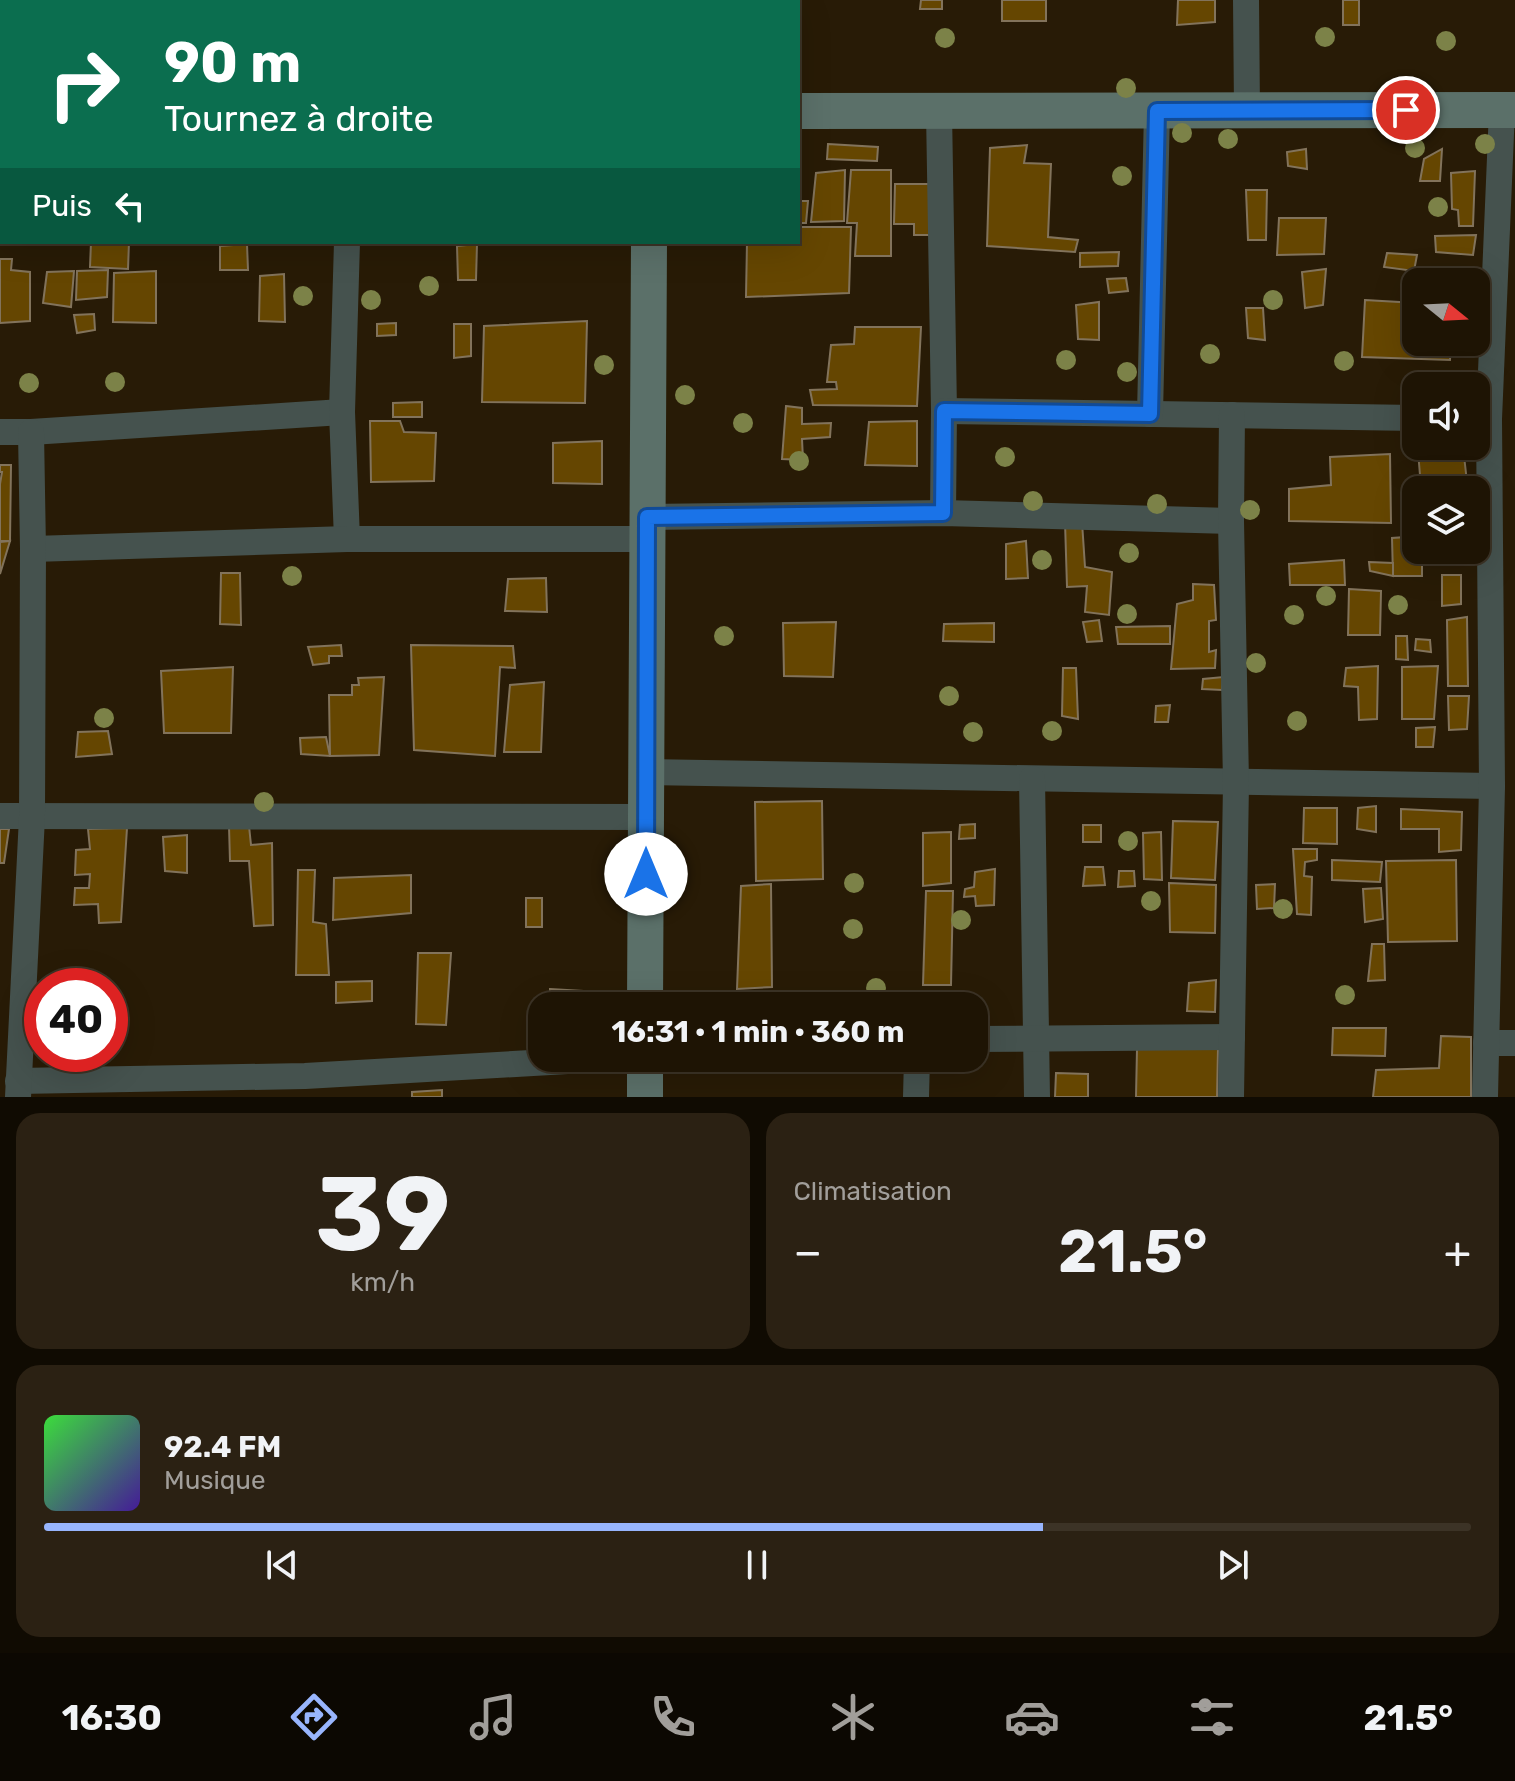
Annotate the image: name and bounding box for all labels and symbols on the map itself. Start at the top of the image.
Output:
pin [1372,76,1440,144]
north arrow [1402,268,1490,356]
position arrow [604,832,688,916]
speed limit sign: 40 [24,968,128,1072]

